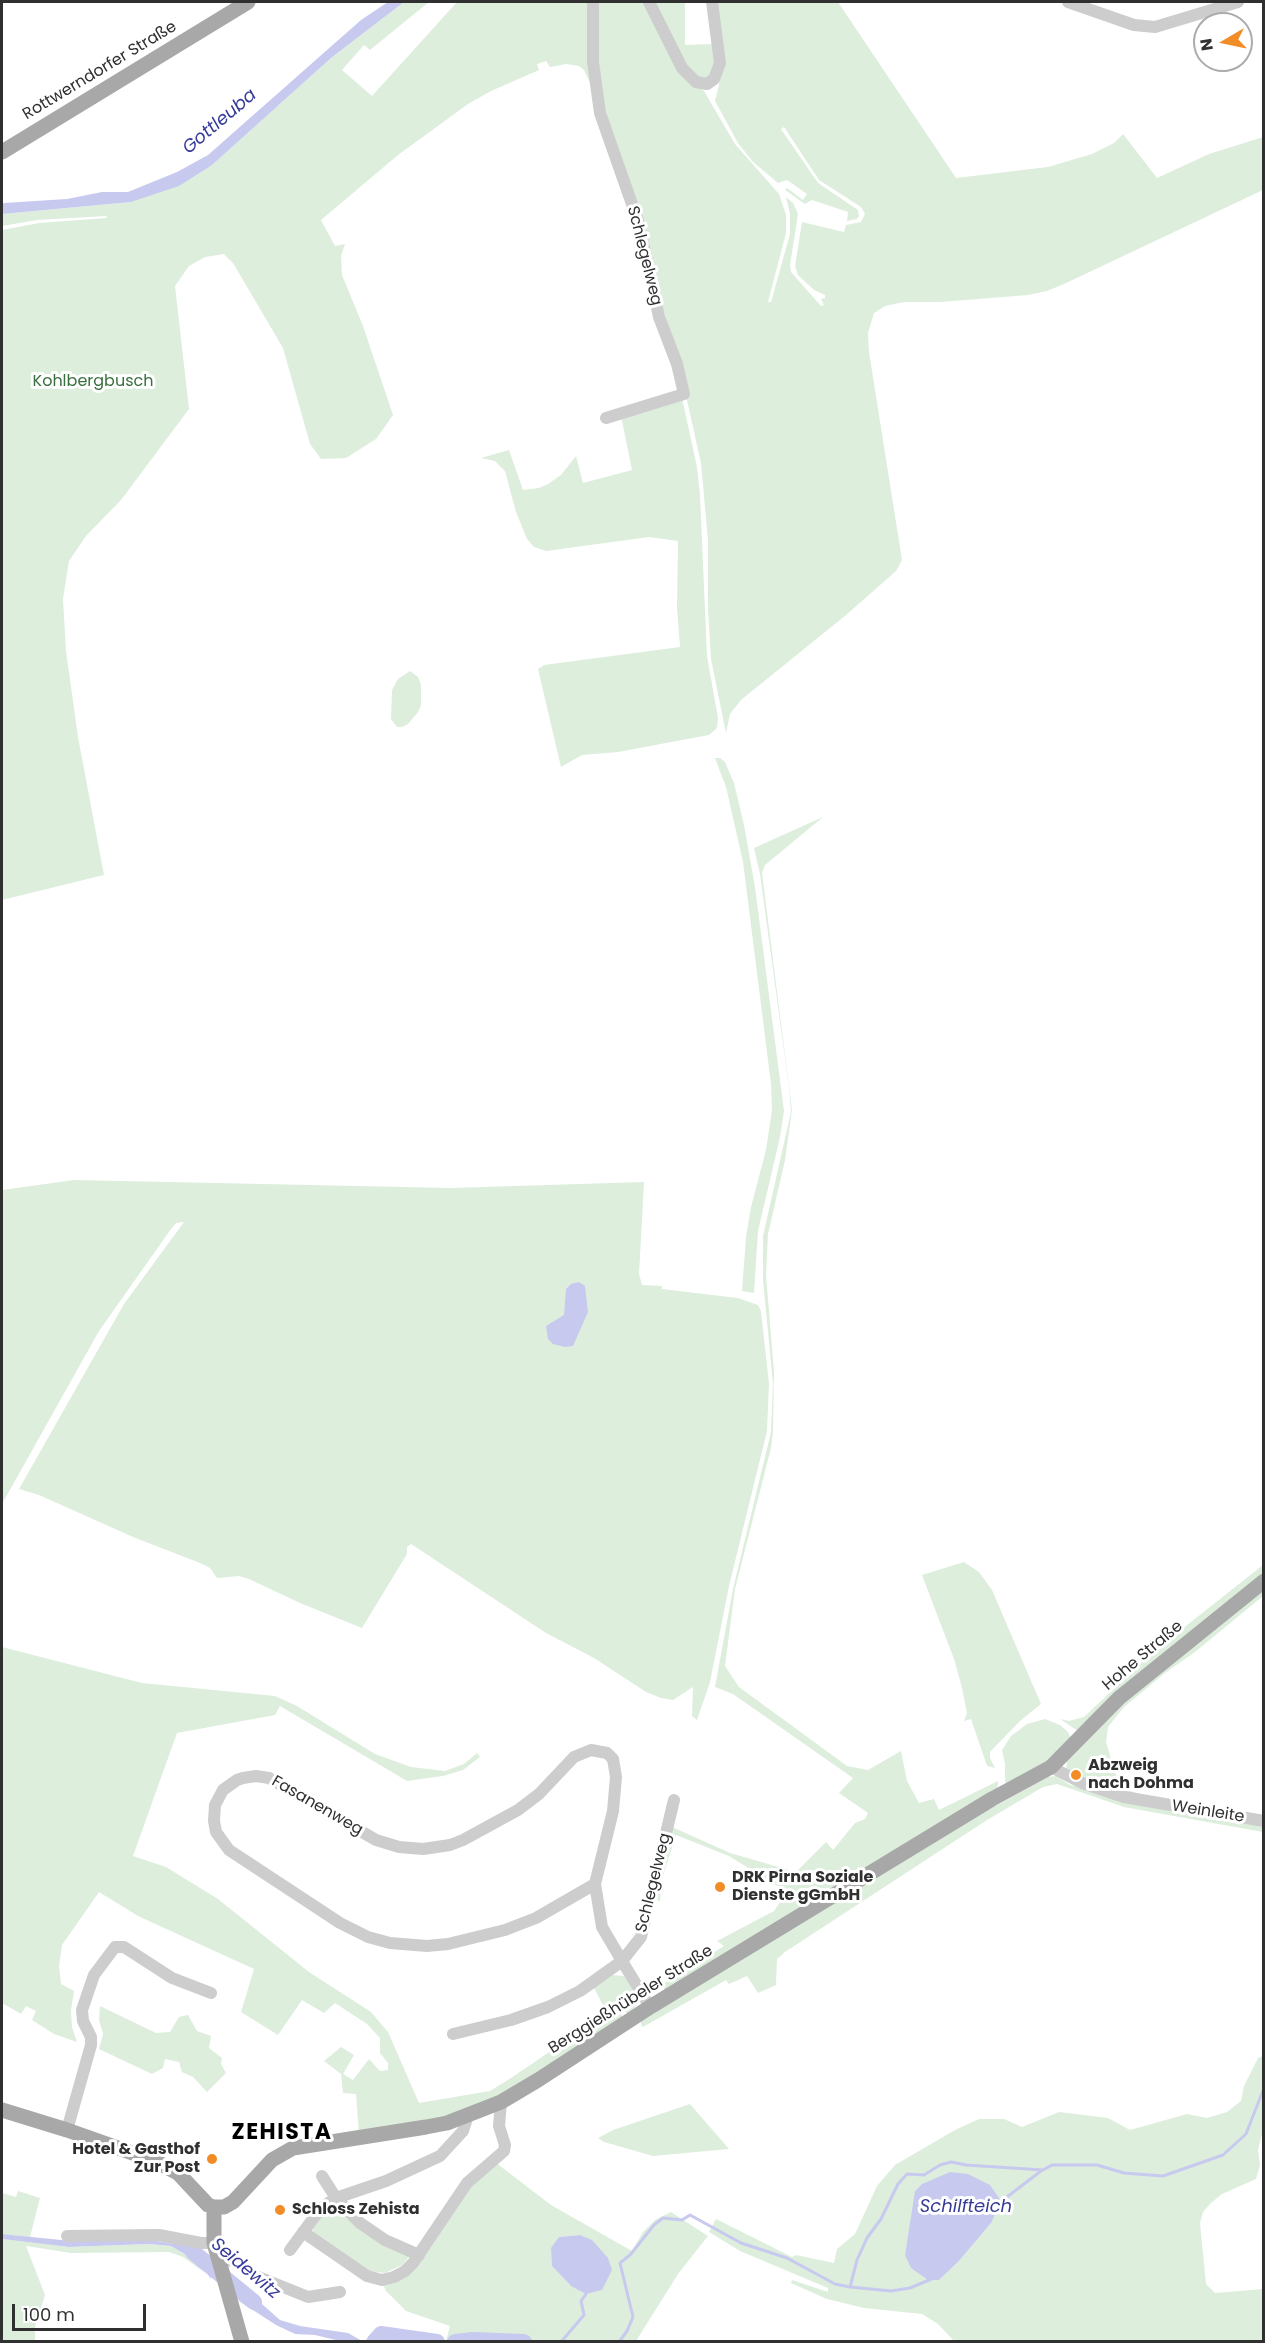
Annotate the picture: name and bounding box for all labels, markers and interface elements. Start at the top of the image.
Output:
north arrow [1193,12,1253,72]
street label: Rottwerndorfer Straße [20,17,180,125]
text: N [1194,37,1219,52]
water label: Gottleuba [179,85,261,159]
street label: Schlegelweg [622,204,666,308]
park label: Kohlbergbusch [33,372,153,392]
street label: Hohe Straße [1099,1617,1187,1695]
place label: Abzweig nach Dohma [1088,1756,1194,1794]
marker: Abzweig nach Dohma [1069,1768,1083,1782]
street label: Fasanenweg [268,1772,366,1840]
street label: Weinleite [1170,1797,1246,1827]
street label: Schlegelweg [632,1831,676,1935]
place label: DRK Pirna Soziale Dienste gGmbH [732,1868,873,1906]
marker: DRK Pirna Soziale Dienste gGmbH [713,1880,727,1894]
street label: Berggießhübeler Straße [545,1941,717,2059]
district label: ZEHISTA [232,2120,332,2146]
place label: Hotel & Gasthof Zur Post [72,2140,200,2178]
marker: Hotel & Gasthof Zur Post [205,2152,219,2166]
water label: Schilfteich [920,2196,1012,2218]
place label: Schloss Zehista [292,2200,420,2220]
marker: Schloss Zehista [273,2203,287,2217]
water label: Seidewitz [206,2234,284,2304]
scale bar [15,2292,148,2330]
text: 100 m [23,2302,75,2327]

